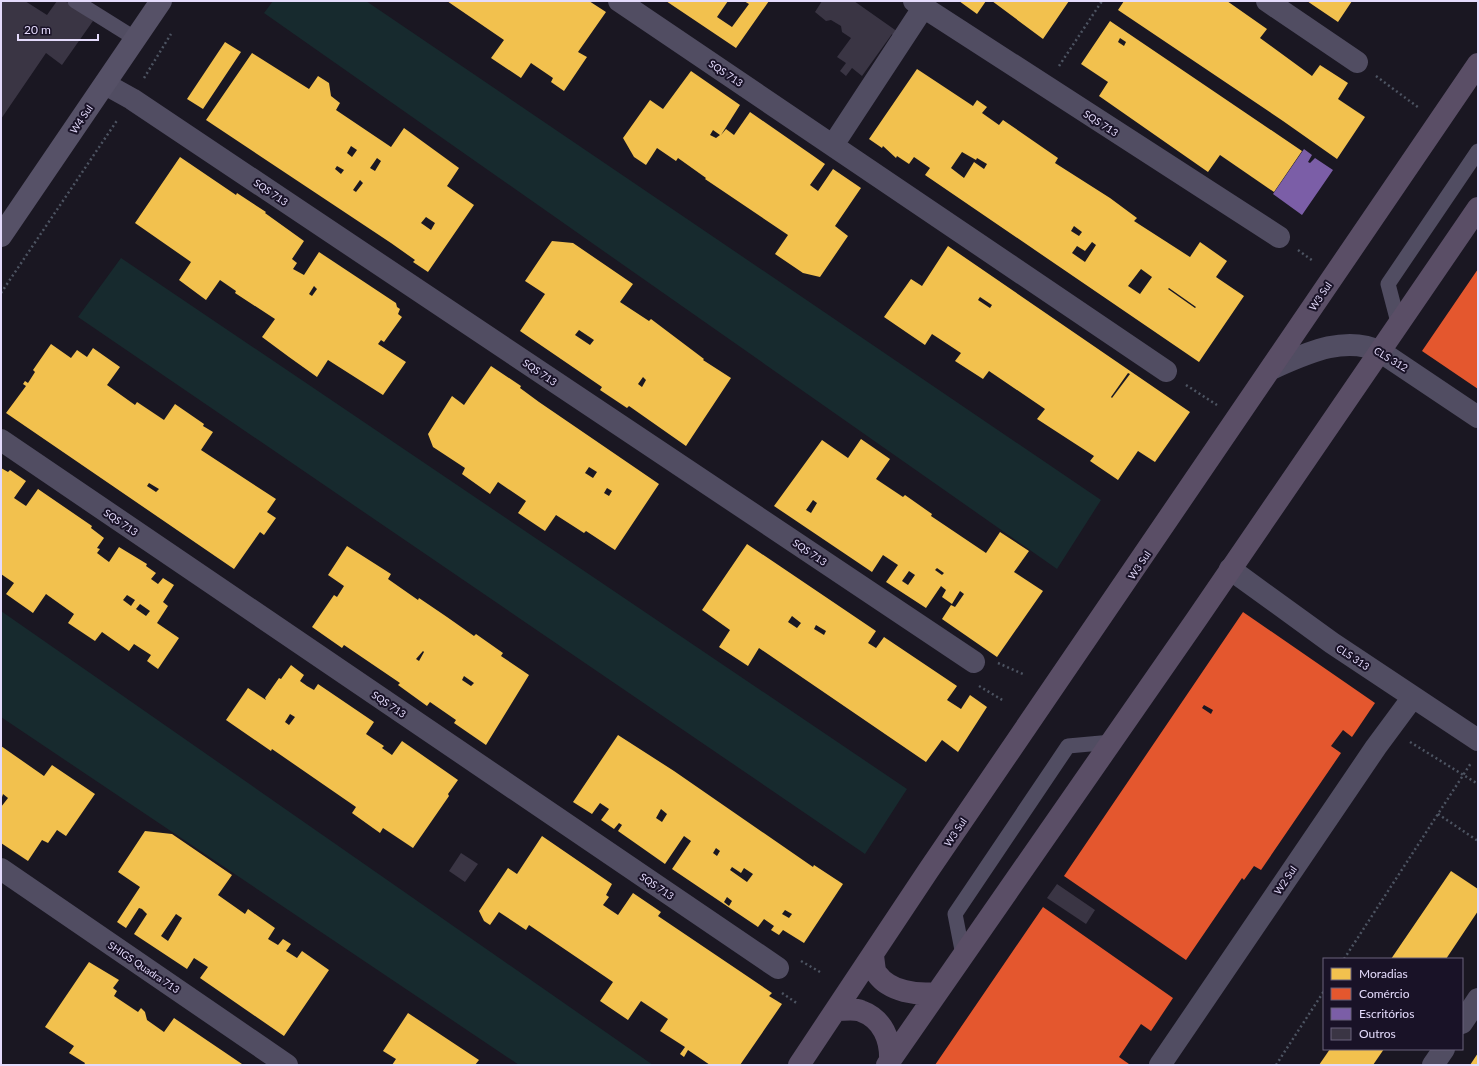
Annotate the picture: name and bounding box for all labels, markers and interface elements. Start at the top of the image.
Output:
scale bar [18,16,98,42]
text: 20 m [24,22,51,37]
street label: SQS 713 [707,57,746,89]
street label: W4 Sul [67,102,95,136]
street label: SQS 713 [1081,107,1121,139]
street label: SQS 713 [252,176,291,208]
street label: W3 Sul [1306,279,1334,313]
street label: CLS 312 [1372,344,1410,374]
street label: SQS 713 [521,356,560,388]
street label: SQS 713 [102,506,141,538]
street label: SQS 713 [791,536,830,568]
street label: W3 Sul [1125,548,1153,582]
street label: CLS 313 [1334,642,1372,672]
street label: SQS 713 [370,688,409,720]
street label: W3 Sul [941,815,969,849]
street label: W2 Sul [1271,863,1299,897]
street label: SQS 713 [638,870,677,902]
street label: SHIGS Quadra 713 [106,939,182,995]
legend [1323,958,1463,1050]
text: Moradias [1359,966,1408,981]
text: Comércio [1359,986,1410,1001]
text: Escritórios [1359,1006,1414,1021]
text: Outros [1359,1026,1396,1041]

